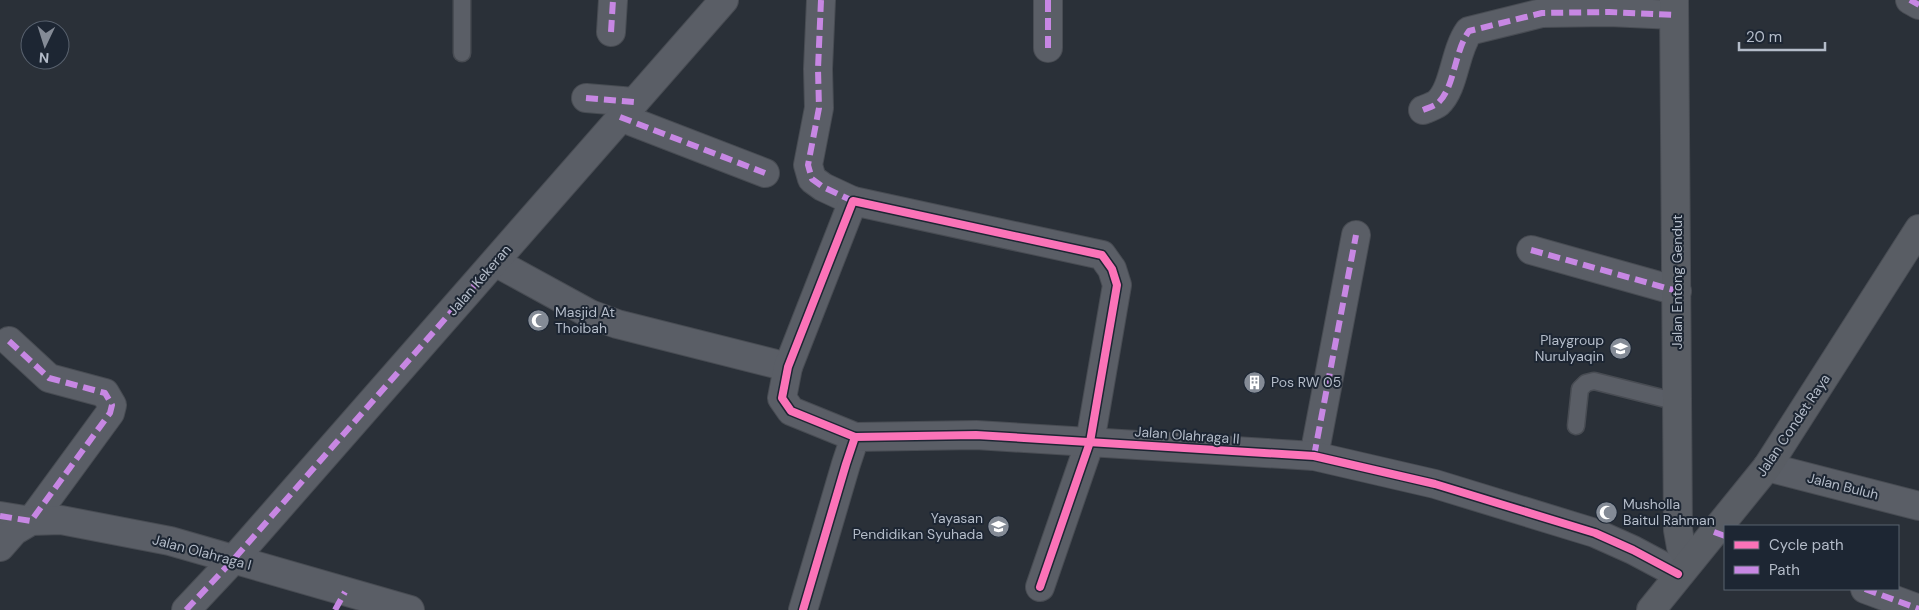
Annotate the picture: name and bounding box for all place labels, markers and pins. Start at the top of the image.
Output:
place label: Masjid At Thoibah [555,303,615,337]
mosque icon: Masjid At Thoibah [527,308,551,332]
place label: Playgroup Nurulyaqin [1535,331,1604,365]
school or university icon: Playgroup Nurulyaqin [1608,336,1632,360]
building icon: Pos RW 05 [1243,370,1267,394]
place label: Pos RW 05 [1271,373,1341,391]
place label: Musholla Baitul Rahman [1623,495,1715,529]
mosque icon: Musholla Baitul Rahman [1595,500,1619,524]
place label: Yayasan Pendidikan Syuhada [853,509,983,543]
school or university icon: Yayasan Pendidikan Syuhada [987,514,1011,538]

